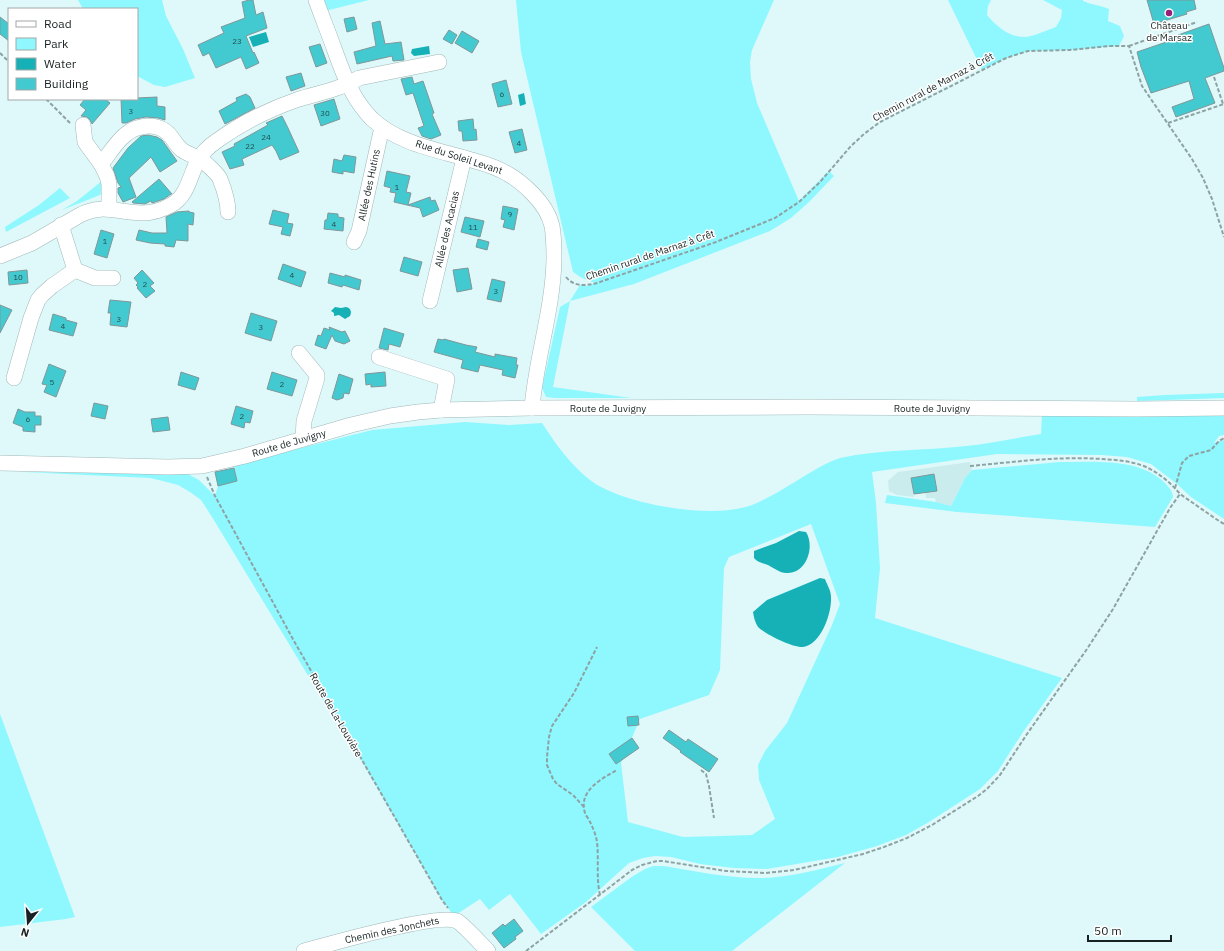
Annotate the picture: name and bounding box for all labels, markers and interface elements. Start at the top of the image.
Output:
legend [8,8,138,100]
marker: Château de Marsaz [1164,8,1174,18]
text: Road [44,16,72,31]
place label: Château de Marsaz [1146,19,1192,44]
text: Park [44,36,69,51]
house number: 23 [232,36,242,46]
street label: Chemin rural de Marnaz à Crêt [870,49,996,125]
text: Water [44,56,77,71]
text: Building [44,76,89,91]
house number: 6 [500,89,505,99]
house number: 3 [129,106,134,116]
house number: 30 [320,108,330,118]
house number: 24 [261,132,271,142]
street label: Rue du Soleil Levant [414,137,505,177]
house number: 4 [517,138,522,148]
house number: 22 [245,141,255,151]
street label: Allée des Hutins [355,148,383,222]
house number: 1 [395,182,400,192]
street label: Allée des Acacias [432,189,462,269]
house number: 9 [508,209,513,219]
house number: 4 [332,219,337,229]
house number: 11 [468,222,478,232]
street label: Chemin rural de Marnaz à Crêt [584,227,717,283]
house number: 1 [103,236,108,246]
house number: 4 [290,270,295,280]
house number: 10 [13,272,23,282]
house number: 2 [143,279,148,289]
house number: 3 [494,286,499,296]
house number: 3 [117,314,122,324]
house number: 4 [61,321,66,331]
house number: 3 [259,322,264,332]
house number: 5 [50,377,55,387]
house number: 2 [280,379,285,389]
street label: Route de Juvigny [570,402,646,415]
street label: Route de Juvigny [894,402,970,415]
house number: 2 [240,411,245,421]
house number: 6 [26,414,31,424]
street label: Route de Juvigny [250,426,328,460]
street label: Route de La-Louvière [307,671,366,760]
north arrow [8,903,48,943]
street label: Chemin des Jonchets [344,914,440,946]
scale bar [1088,917,1171,943]
text: 50 m [1094,923,1122,938]
text: N [19,925,31,940]

